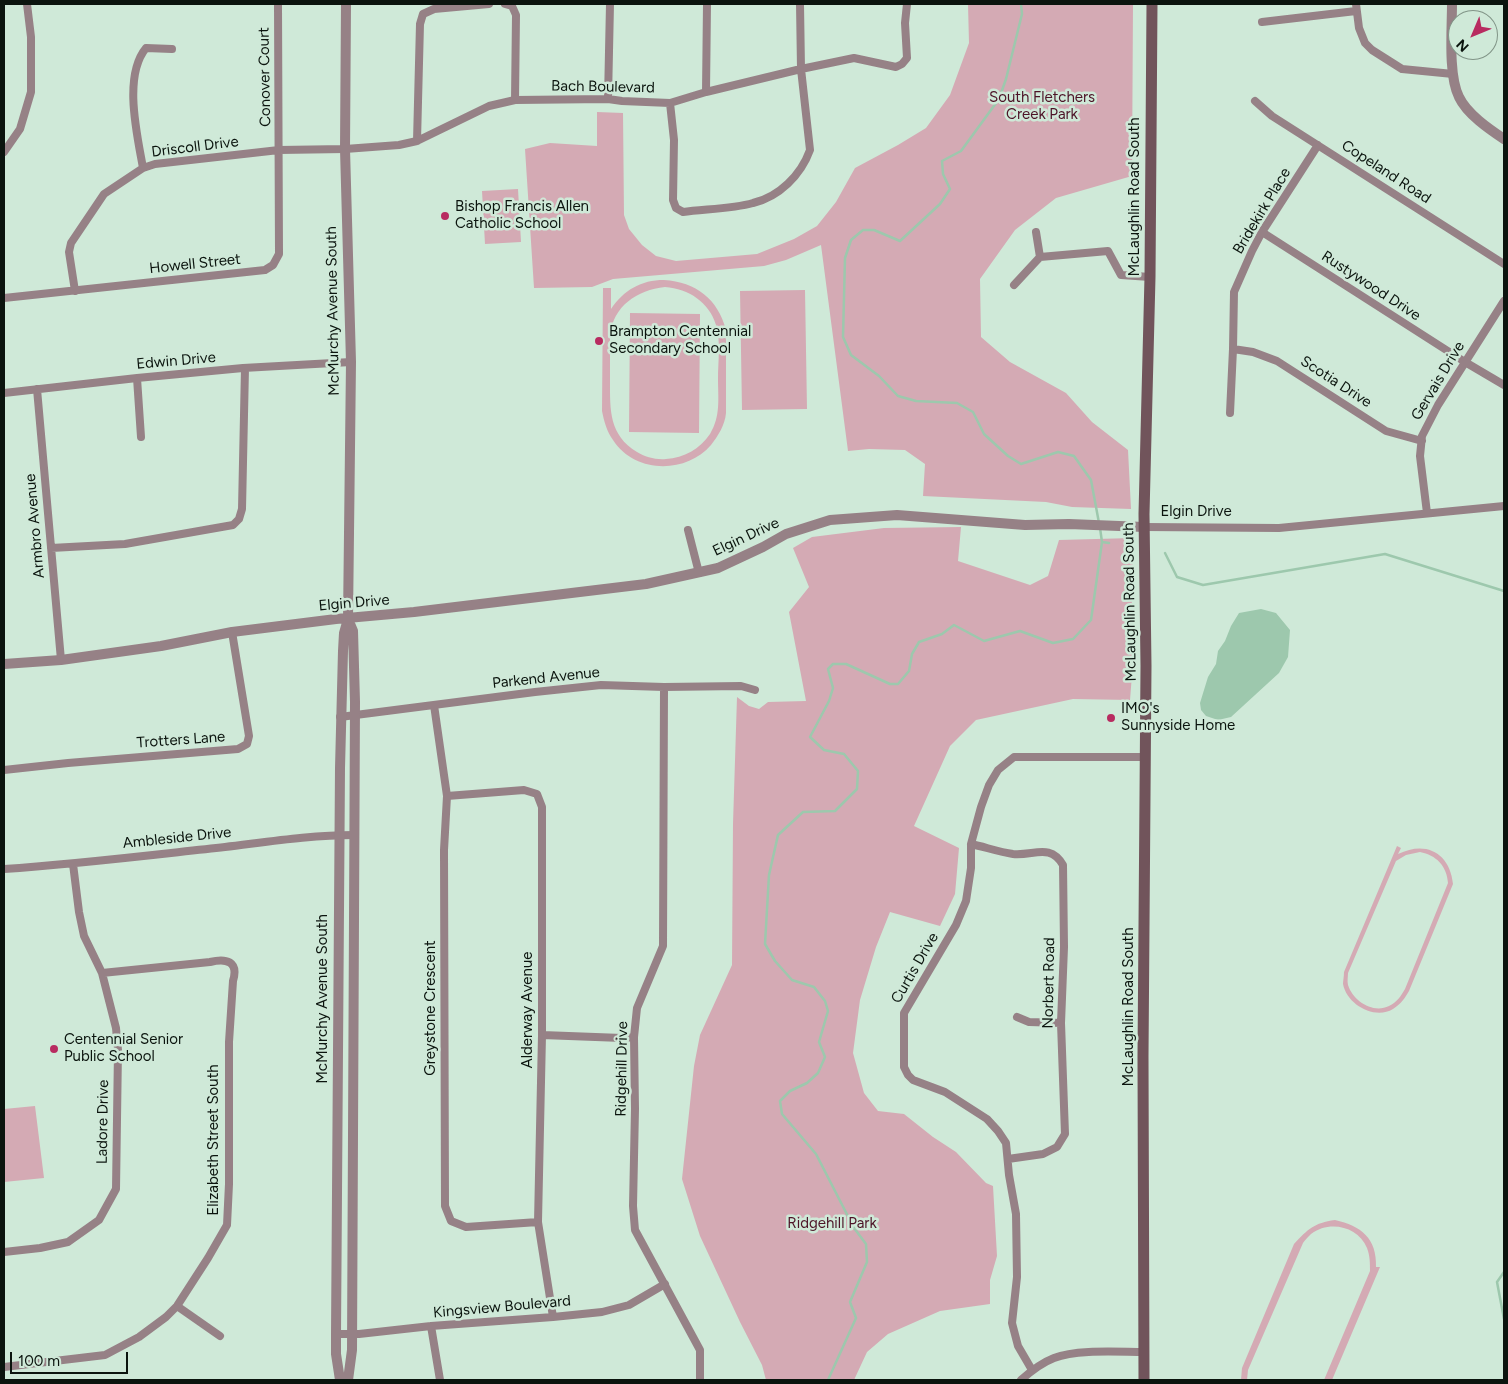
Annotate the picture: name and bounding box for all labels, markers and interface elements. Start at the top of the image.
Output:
north arrow [1448,10,1498,60]
street label: Conover Court [255,27,275,127]
text: N [1453,35,1473,55]
street label: Bach Boulevard [551,77,655,97]
park label: South Fletchers Creek Park [989,89,1095,124]
street label: McLaughlin Road South [1126,117,1144,277]
street label: Driscoll Drive [150,133,240,161]
street label: Copeland Road [1338,136,1434,208]
street label: Bridekirk Place [1229,165,1295,257]
place label: Bishop Francis Allen Catholic School [455,198,589,233]
marker: Bishop Francis Allen Catholic School [439,210,451,222]
street label: McMurchy Avenue South [323,226,343,396]
street label: Rustywood Drive [1318,247,1424,325]
street label: Howell Street [148,250,242,278]
place label: Brampton Centennial Secondary School [609,323,751,358]
marker: Brampton Centennial Secondary School [593,335,605,347]
street label: Gervais Drive [1407,338,1469,424]
street label: Edwin Drive [136,349,216,373]
street label: Scotia Drive [1297,352,1375,412]
street label: Armbro Avenue [21,473,49,579]
street label: Elgin Drive [1160,503,1232,521]
street label: Elgin Drive [710,514,782,560]
street label: McLaughlin Road South [1120,522,1140,682]
street label: Elgin Drive [318,591,390,615]
street label: Parkend Avenue [491,663,601,693]
place label: IMO's Sunnyside Home [1121,700,1235,735]
marker: IMO's Sunnyside Home [1105,712,1117,724]
street label: Trotters Lane [136,728,226,752]
street label: Ambleside Drive [122,823,232,853]
street label: McMurchy Avenue South [314,914,332,1084]
street label: McLaughlin Road South [1120,927,1138,1087]
street label: Curtis Drive [888,929,942,1007]
street label: Norbert Road [1039,937,1059,1029]
street label: Greystone Crescent [422,940,440,1076]
street label: Alderway Avenue [519,952,537,1068]
street label: Ridgehill Drive [612,1021,632,1117]
place label: Centennial Senior Public School [64,1031,183,1066]
marker: Centennial Senior Public School [48,1043,60,1055]
street label: Elizabeth Street South [205,1064,223,1216]
street label: Ladore Drive [93,1080,113,1164]
park label: Ridgehill Park [787,1215,877,1233]
street label: Kingsview Boulevard [432,1292,572,1322]
scale bar [12,1342,130,1374]
text: 100 m [18,1352,60,1370]

